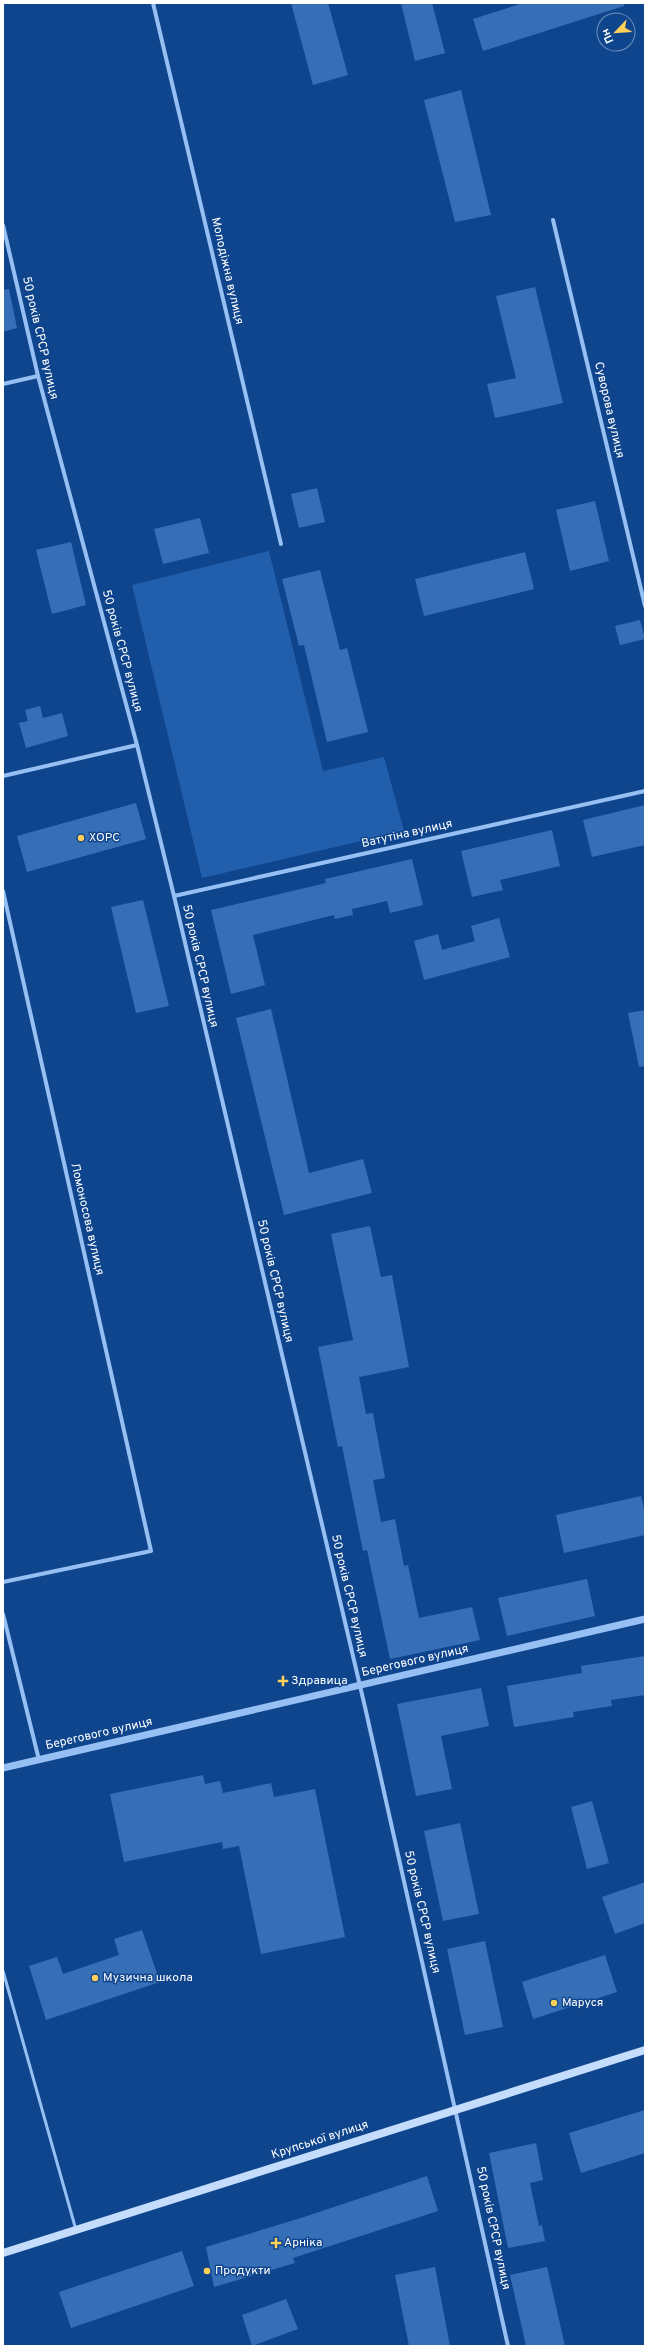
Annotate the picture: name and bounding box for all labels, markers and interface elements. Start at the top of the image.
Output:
north arrow [596,12,636,52]
text: Пн [598,26,617,45]
street label: Молодіжна вулиця [207,216,247,326]
street label: 50 років СРСР вулиця [18,275,62,401]
street label: Суворова вулиця [590,360,628,460]
street label: 50 років СРСР вулиця [98,588,146,714]
street label: Ватутіна вулиця [360,816,454,852]
place label: ХОРС [89,830,120,846]
marker: ХОРС [76,833,86,843]
street label: 50 років СРСР вулиця [178,903,222,1029]
street label: Ломоносова вулиця [66,1161,108,1277]
street label: 50 років СРСР вулиця [253,1218,297,1344]
street label: 50 років СРСР вулиця [327,1533,371,1659]
street label: Берегового вулиця [360,1641,470,1681]
place label: Здравица [291,1673,348,1689]
marker: Здравица [278,1676,288,1686]
street label: Берегового вулиця [44,1714,154,1754]
street label: 50 років СРСР вулиця [400,1849,444,1975]
place label: Музична школа [103,1970,193,1986]
marker: Музична школа [90,1973,100,1983]
place label: Маруся [562,1995,603,2011]
marker: Маруся [549,1998,559,2008]
street label: Крупської вулиця [269,2117,371,2163]
street label: 50 років СРСР вулиця [472,2165,514,2291]
place label: Арніка [284,2235,322,2251]
marker: Арніка [271,2238,281,2248]
place label: Продукти [215,2263,271,2279]
marker: Продукти [202,2266,212,2276]

